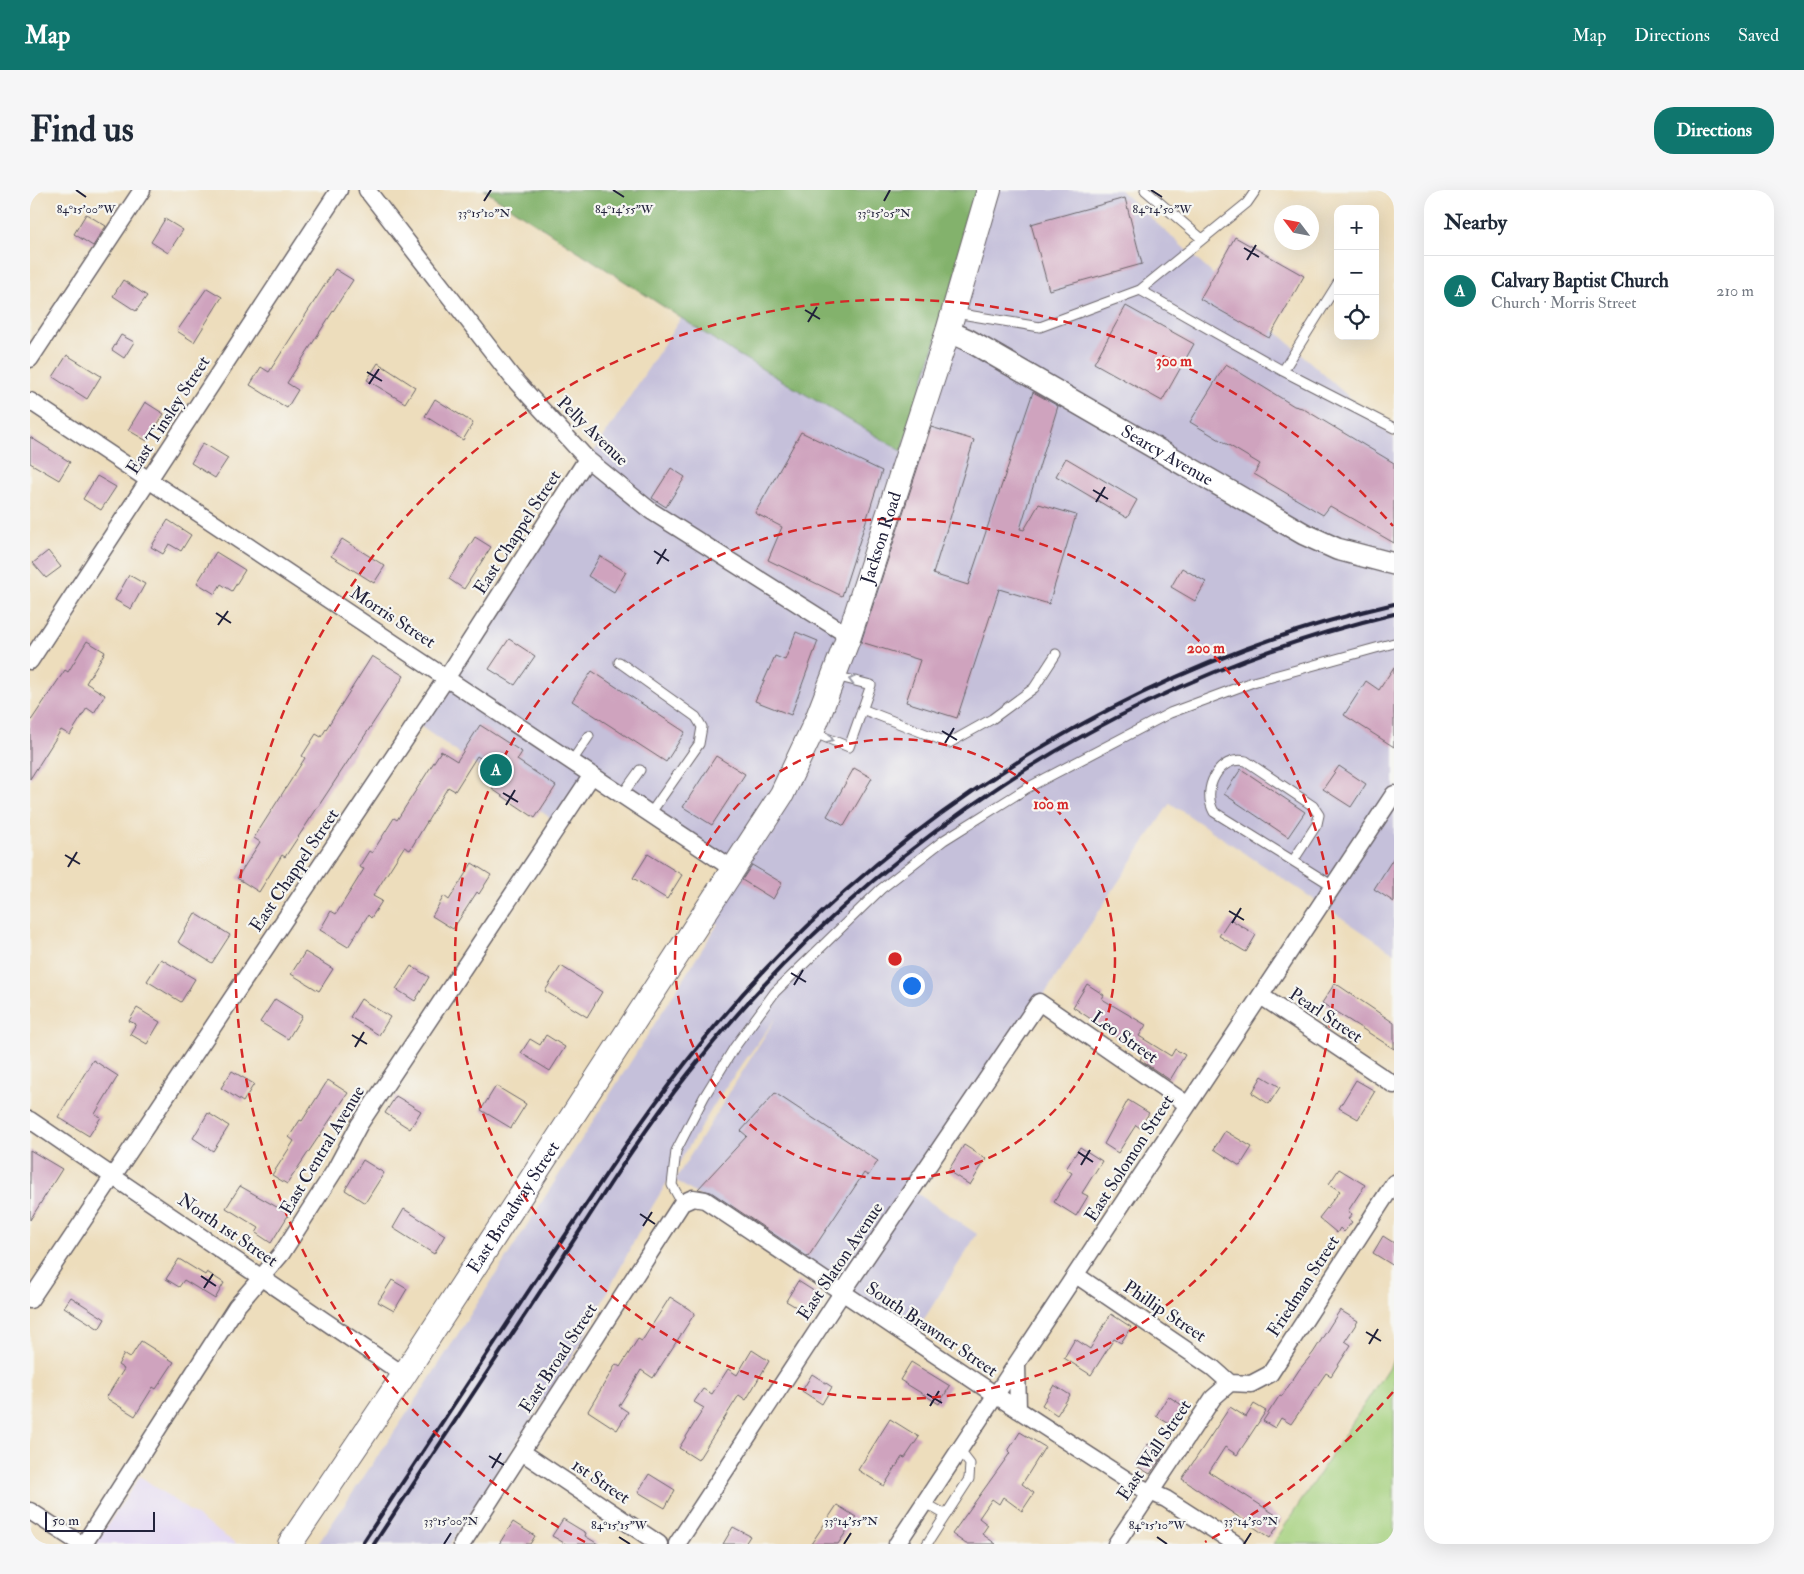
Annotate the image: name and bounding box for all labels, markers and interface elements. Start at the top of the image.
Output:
text: Map [25,20,70,51]
text: Map [1573,24,1606,47]
text: Directions [1634,24,1710,47]
text: Saved [1738,24,1779,47]
button: Directions [1654,107,1774,154]
text: Find us [30,108,134,152]
text: 84°15'00"W [57,202,116,217]
text: 84°14'55"W [595,202,654,217]
text: 84°14'50"W [1133,202,1192,217]
north arrow [1274,205,1319,250]
map controls [1334,205,1379,340]
button: + [1334,205,1379,250]
text: 33°15'10"N [458,206,510,221]
text: 33°15'05"N [857,206,911,221]
text: Nearby [1444,209,1507,236]
button: − [1334,250,1379,295]
text: Calvary Baptist Church [1491,269,1669,293]
text: A [1455,281,1465,301]
text: 210 m [1716,281,1754,301]
text: Church · Morris Street [1491,293,1636,313]
button: locate [1334,295,1379,340]
street label: East Tinsley Street [122,352,215,479]
text: 300 m [1156,352,1192,371]
street label: Pelly Avenue [552,392,634,471]
street label: Searcy Avenue [1117,420,1218,491]
street label: East Chappel Street [469,466,566,599]
street label: Jackson Road [855,489,907,588]
street label: Morris Street [346,581,440,654]
text: 200 m [1187,639,1225,658]
one-way arrow [849,676,857,686]
one-way arrow [825,733,834,744]
pin: A [480,751,512,789]
text: 100 m [1033,795,1069,814]
street label: East Chappel Street [245,804,344,936]
centre of rings [886,950,904,968]
your location [899,973,925,999]
street label: Pearl Street [1285,983,1367,1048]
street label: Leo Street [1087,1006,1163,1069]
street label: East Central Avenue [275,1081,370,1219]
street label: East Solomon Street [1080,1090,1179,1226]
street label: East Broadway Street [462,1137,565,1278]
street label: North 1st Street [173,1189,282,1272]
street label: East Slaton Avenue [792,1197,889,1325]
street label: Friedman Street [1262,1231,1345,1341]
street label: Phillip Street [1119,1275,1211,1348]
street label: South Brawner Street [861,1277,1002,1382]
street label: East Broad Street [514,1299,603,1418]
street label: East Wall Street [1112,1395,1197,1505]
street label: 1st Street [567,1454,634,1509]
scale bar [45,1509,155,1532]
text: 50 m [52,1512,79,1529]
text: 33°15'00"N [424,1514,478,1529]
text: 33°14'55"N [824,1514,878,1529]
text: 33°14'50"N [1224,1514,1279,1529]
text: 84°15'15"W [591,1518,648,1533]
text: 84°15'10"W [1129,1518,1186,1533]

